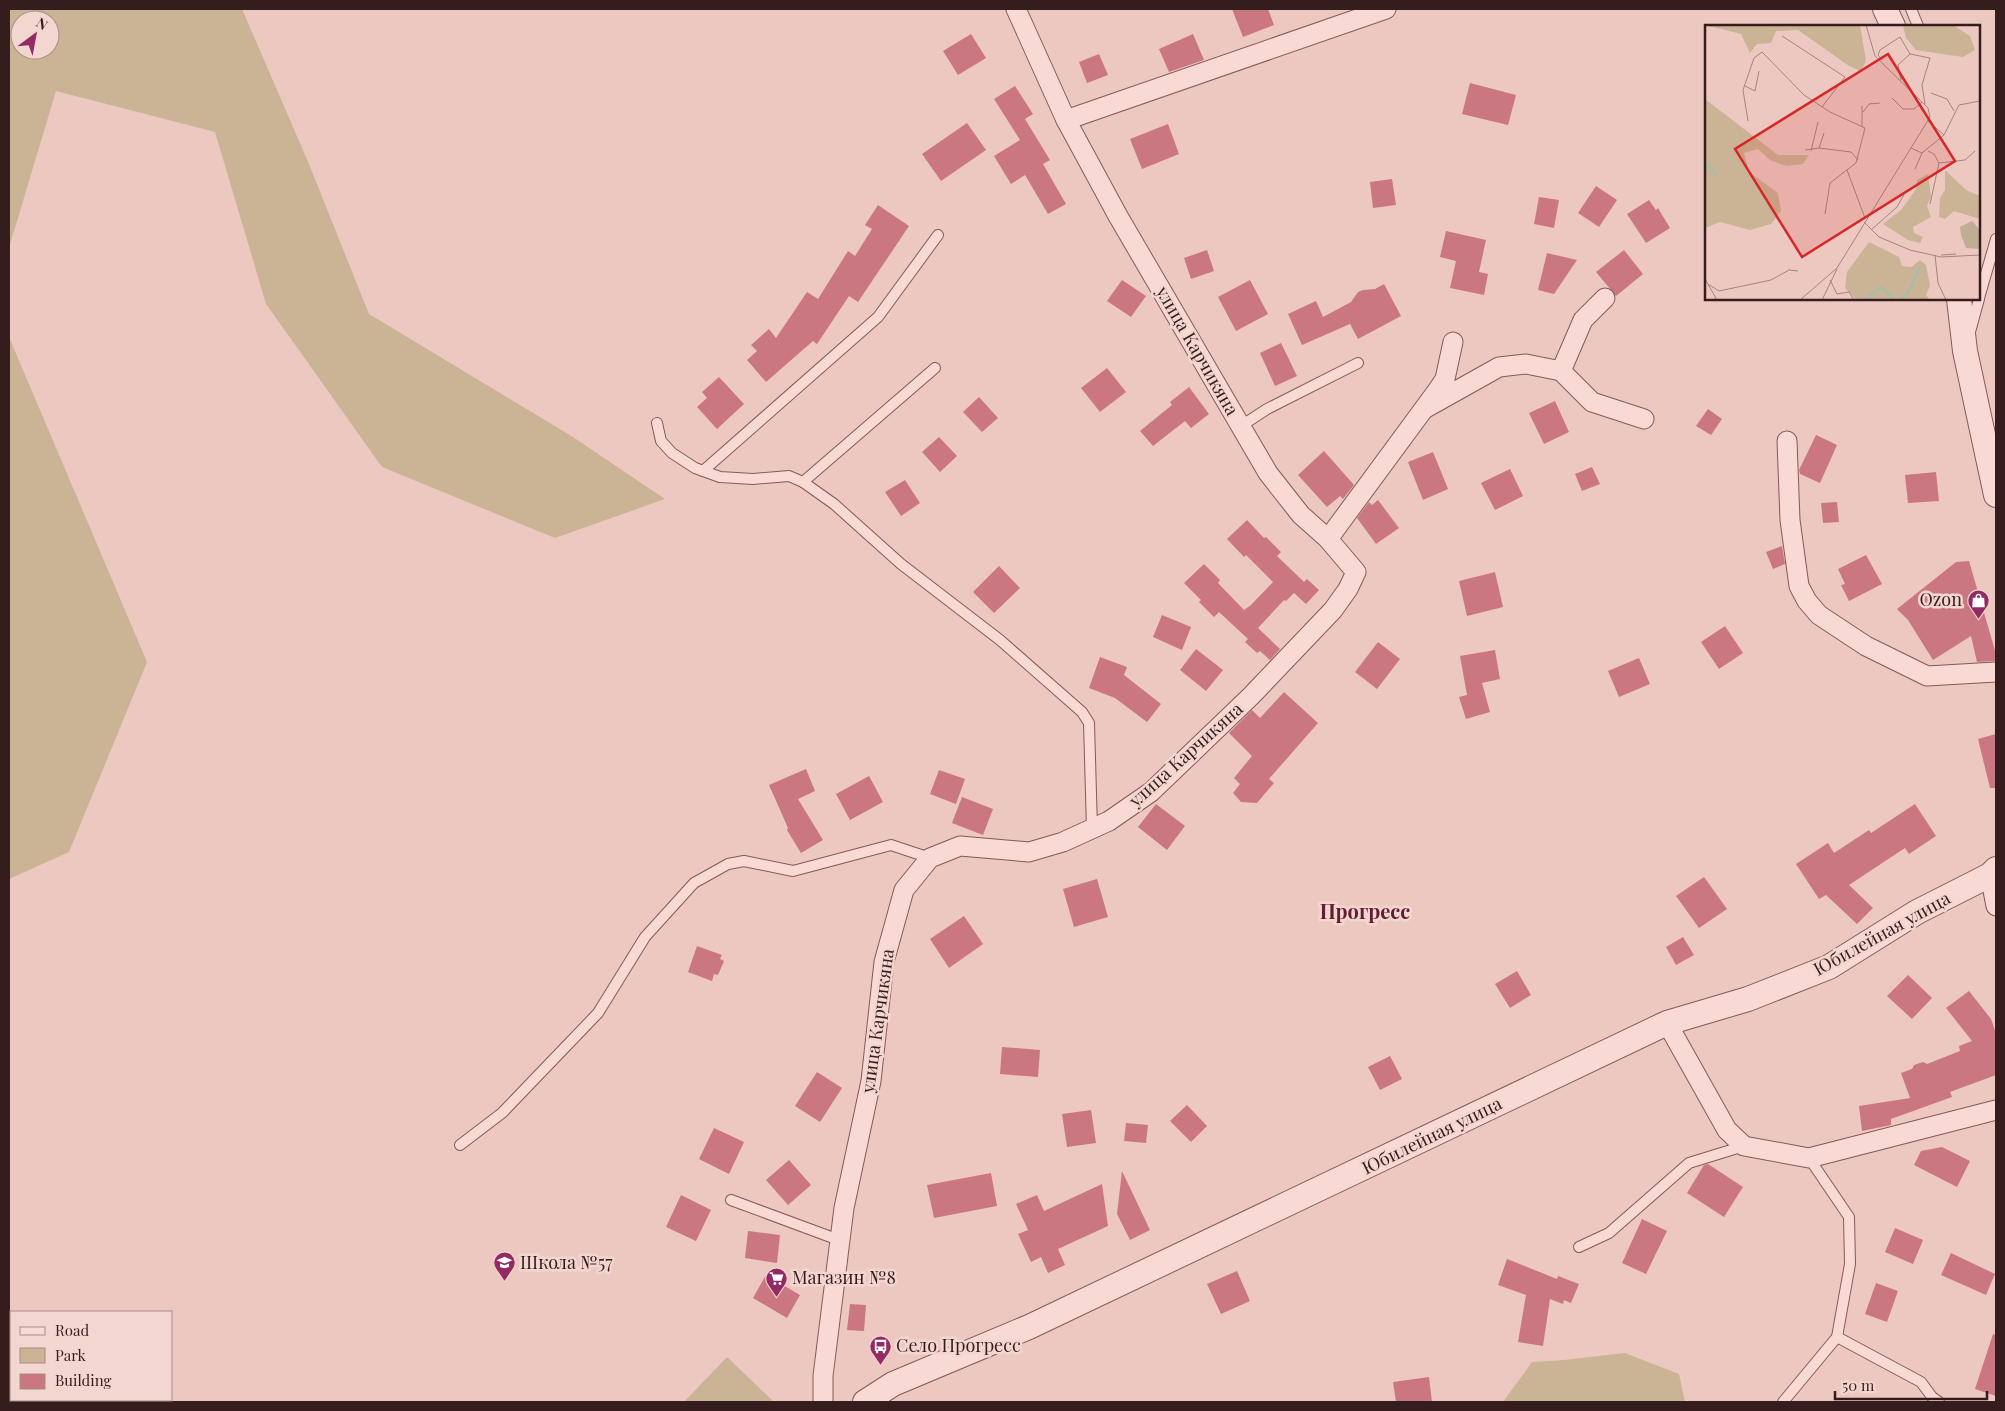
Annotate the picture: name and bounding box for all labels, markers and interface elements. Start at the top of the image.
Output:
north arrow [10,10,60,60]
text: N [33,13,51,34]
inset map [1705,25,1980,300]
street label: улица Карчикяна [1151,281,1245,419]
place label: Ozon [1919,587,1962,611]
shop icon: Ozon [1966,588,1990,619]
street label: улица Карчикяна [1123,697,1247,812]
street label: Юбилейная улица [1809,886,1954,981]
district label: Прогресс [1320,897,1410,924]
street label: улица Карчикяна [855,947,899,1096]
street label: Юбилейная улица [1358,1091,1506,1179]
place label: Школа №57 [520,1250,613,1274]
school or university icon: Школа №57 [492,1251,516,1282]
place label: Магазин №8 [792,1265,896,1289]
supermarket icon: Магазин №8 [764,1266,788,1297]
legend [10,1311,172,1401]
text: Road [55,1320,89,1340]
place label: Село Прогресс [896,1333,1021,1357]
bus stop icon: Село Прогресс [868,1334,892,1365]
text: Park [55,1345,87,1365]
scale bar [1835,1368,1988,1400]
text: Building [55,1370,112,1390]
text: 50 m [1842,1375,1875,1395]

